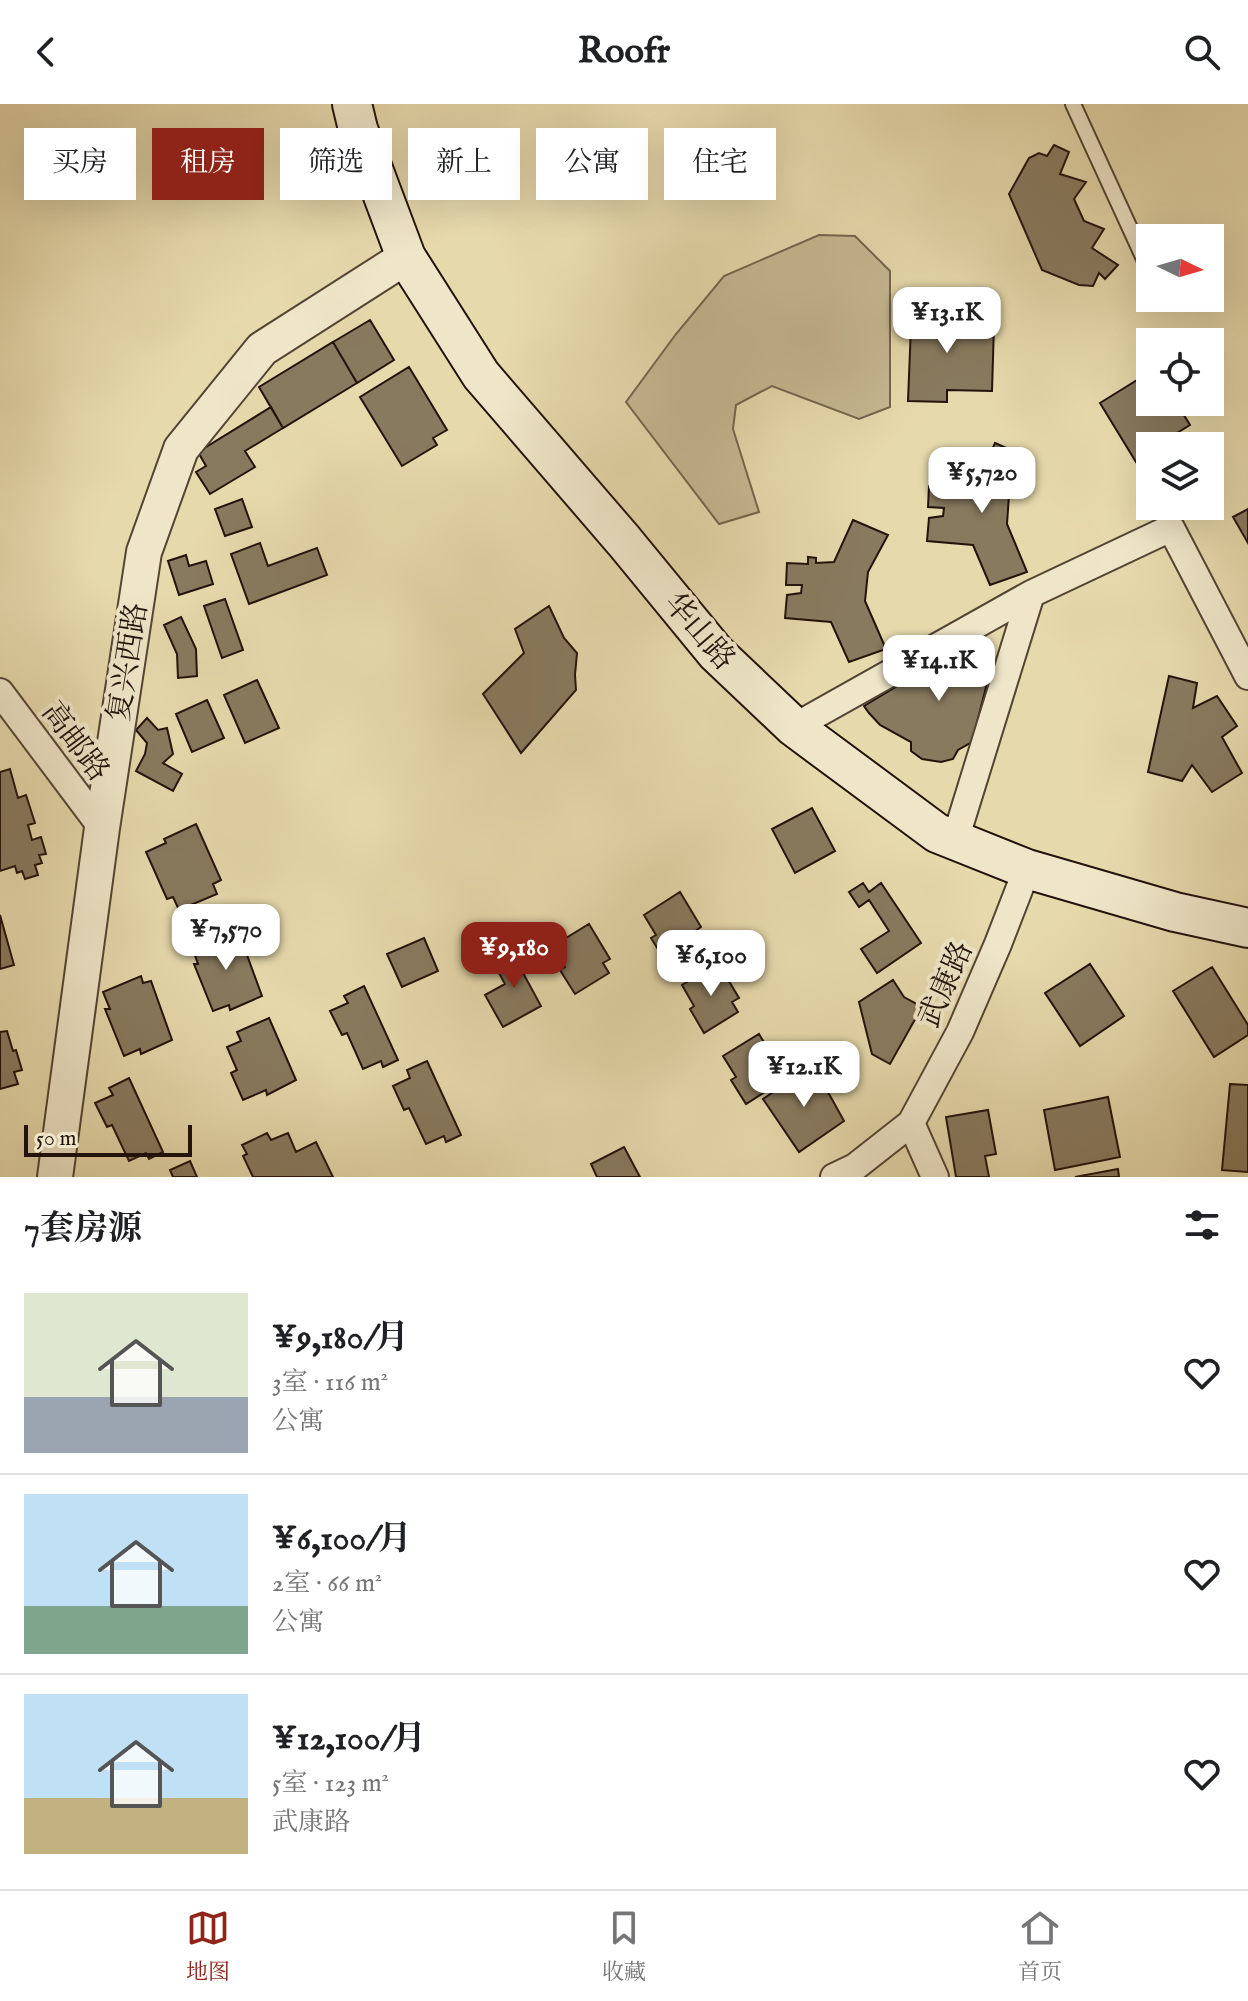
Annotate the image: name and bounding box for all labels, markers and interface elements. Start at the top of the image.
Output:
text: Roofr [578,29,670,75]
icon: back [24,30,68,74]
icon: search [1180,30,1224,74]
chip: 买房 [24,128,136,200]
chip: 租房 [152,128,264,200]
chip: 筛选 [280,128,392,200]
chip: 新上 [408,128,520,200]
chip: 公寓 [536,128,648,200]
chip: 住宅 [664,128,776,200]
north arrow [1136,224,1224,312]
map controls [1136,224,1224,520]
pin: ¥13.1K [882,287,1012,355]
text: ¥13.1K [911,296,983,329]
button: locate [1136,328,1224,416]
button: layers [1136,432,1224,520]
pin: ¥5,720 [917,447,1047,515]
text: ¥5,720 [946,456,1018,489]
street label: 华山路 [655,586,742,679]
street label: 复兴西路 [101,600,157,725]
pin: ¥14.1K [874,635,1004,703]
text: ¥14.1K [901,644,977,677]
street label: 高邮路 [32,695,117,790]
pin: ¥7,570 [161,904,291,972]
text: ¥7,570 [190,913,262,946]
pin: ¥9,180 [449,922,579,990]
pin: ¥6,100 [646,930,776,998]
text: ¥9,180 [479,931,549,964]
street label: 武康路 [911,936,982,1034]
text: ¥6,100 [675,939,747,972]
pin: ¥12.1K [739,1041,869,1109]
text: ¥12.1K [767,1050,841,1083]
scale bar [24,1121,192,1157]
text: 50 m [36,1125,77,1153]
icon: filters [1180,1203,1224,1247]
text: 7套房源 [24,1208,142,1251]
text: ¥9,180/月 [272,1317,409,1360]
icon: home [88,1325,184,1421]
icon: heart [1180,1351,1224,1395]
text: 3室 · 116 m² [272,1366,388,1399]
text: 公寓 [272,1405,324,1438]
text: ¥6,100/月 [272,1518,412,1561]
icon: home [88,1526,184,1622]
icon: heart [1180,1552,1224,1596]
text: 2室 · 66 m² [272,1567,382,1600]
text: 公寓 [272,1606,324,1639]
text: ¥12,100/月 [272,1718,426,1761]
icon: home [88,1726,184,1822]
icon: heart [1180,1752,1224,1796]
text: 5室 · 123 m² [272,1767,389,1800]
text: 武康路 [272,1806,350,1839]
tab: 地图 [186,1906,230,1987]
tab: 收藏 [602,1906,646,1987]
tab: 首页 [1018,1906,1062,1987]

